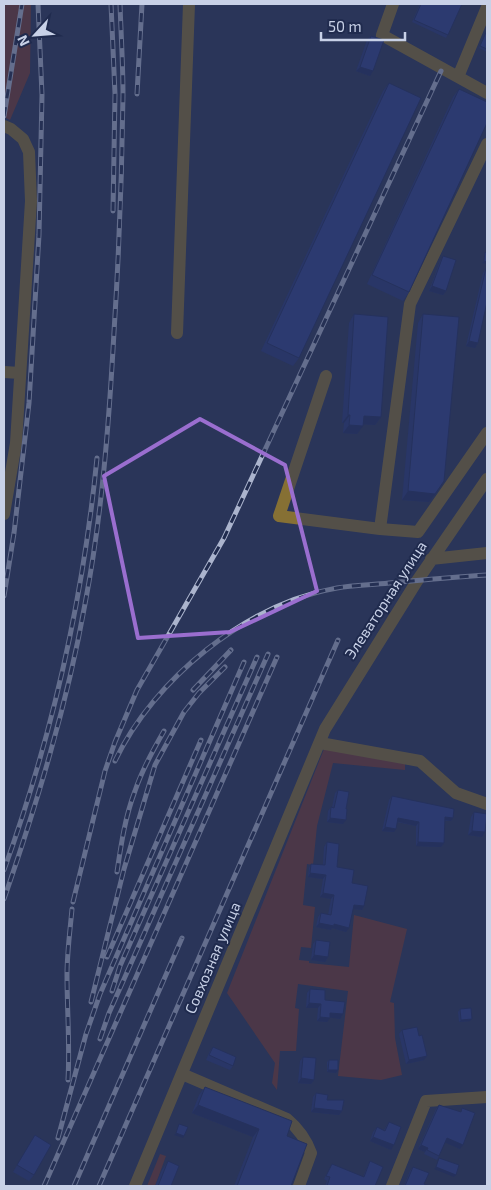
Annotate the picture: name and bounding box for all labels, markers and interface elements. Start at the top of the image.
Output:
north arrow [10,10,60,60]
scale bar [321,10,405,42]
text: 50 m [328,17,362,35]
text: N [13,33,33,49]
street label: Элеваторная улица [340,537,431,662]
street label: Совхозная улица [180,899,245,1016]

